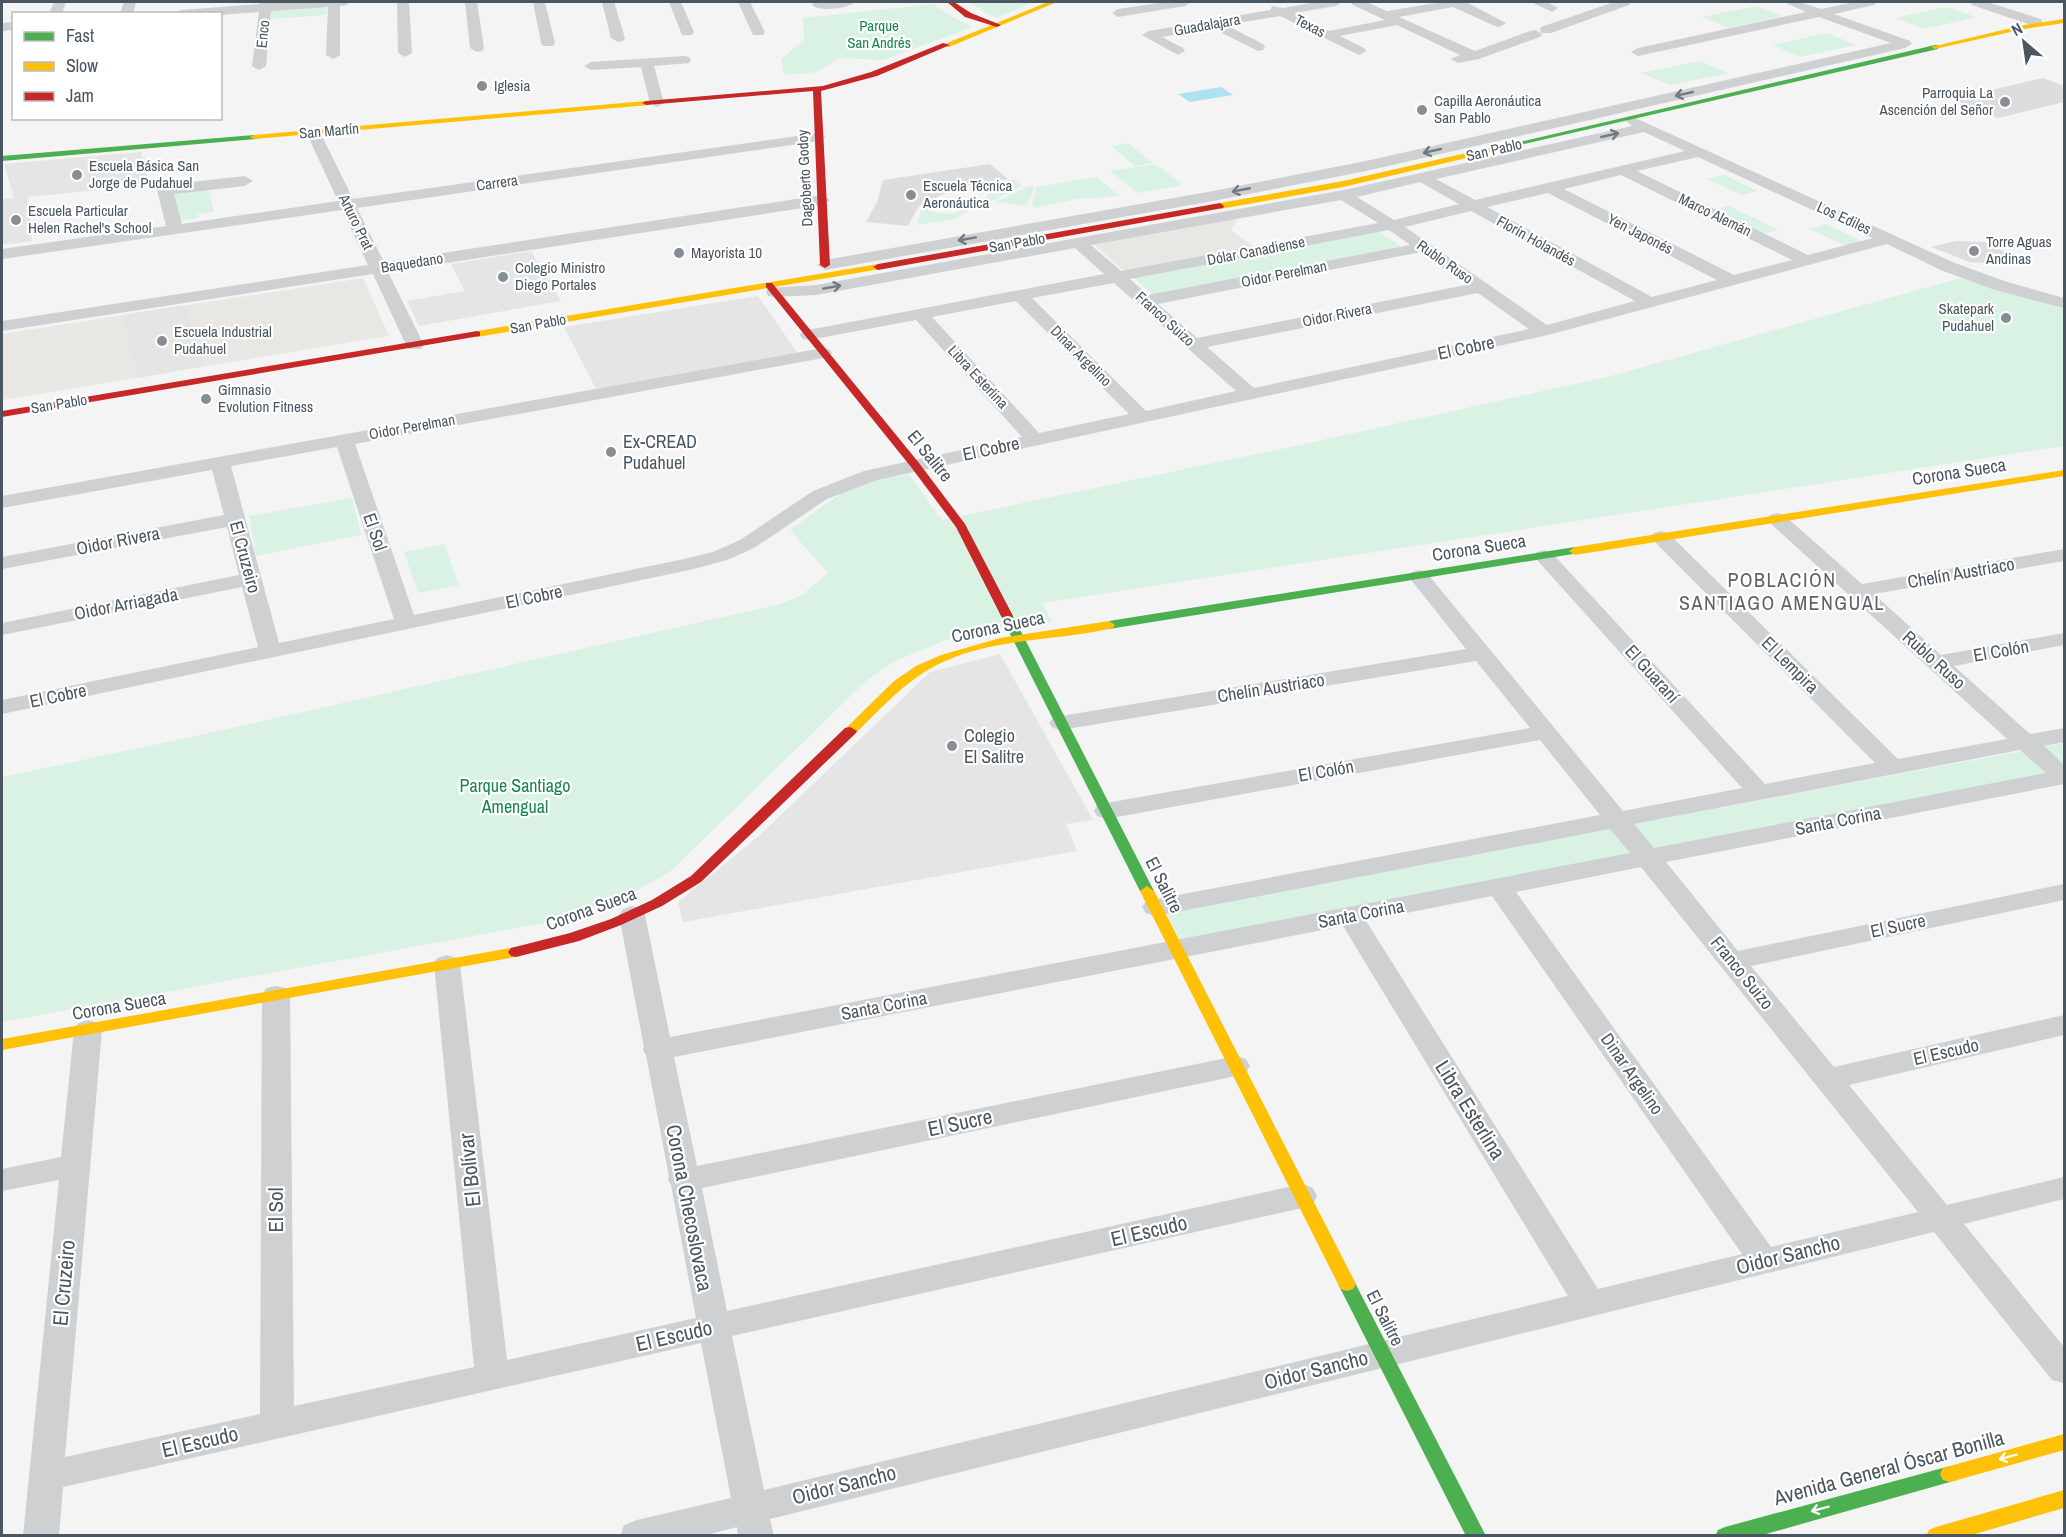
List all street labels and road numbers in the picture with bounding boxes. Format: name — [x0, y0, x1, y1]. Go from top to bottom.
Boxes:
street label: Guadalajara — [1172, 8, 1242, 41]
street label: Texas — [1291, 9, 1329, 42]
street label: Enco — [251, 19, 274, 49]
street label: San Martín — [298, 117, 360, 144]
street label: Dagoberto Godoy — [791, 128, 818, 227]
street label: San Pablo — [1464, 133, 1524, 166]
street label: Carrera — [475, 169, 519, 196]
street label: Marco Alemán — [1675, 188, 1755, 241]
street label: Arturo Prat — [334, 190, 379, 254]
street label: Los Ediles — [1814, 196, 1875, 239]
street label: Yen Japonés — [1604, 208, 1677, 259]
street label: Florín Holandés — [1493, 210, 1579, 271]
street label: San Pablo — [987, 227, 1047, 258]
street label: Dólar Canadiense — [1205, 231, 1307, 270]
street label: Rublo Ruso — [1413, 235, 1478, 289]
street label: Baquedano — [379, 247, 445, 278]
street label: Oidor Perelman — [1239, 255, 1329, 292]
street label: Franco Suizo — [1131, 286, 1200, 351]
street label: Oidor Rivera — [1300, 297, 1374, 332]
street label: San Pablo — [508, 308, 568, 339]
street label: Dinar Argelino — [1046, 320, 1117, 391]
street label: El Cobre — [1435, 329, 1497, 366]
street label: Libra Esterlina — [943, 340, 1013, 413]
street label: San Pablo — [29, 389, 89, 418]
street label: Oidor Perelman — [367, 409, 456, 444]
street label: El Salitre — [902, 425, 959, 487]
street label: El Cobre — [960, 430, 1022, 467]
street label: Corona Sueca — [1910, 452, 2007, 491]
street label: El Sol — [357, 510, 394, 554]
street label: El Cruzeiro — [224, 518, 267, 596]
street label: Oidor Rivera — [74, 520, 162, 561]
street label: Corona Sueca — [1430, 528, 1527, 567]
street label: Chelín Austriaco — [1905, 551, 2016, 594]
street label: El Cobre — [503, 578, 565, 615]
street label: Oidor Arriagada — [72, 581, 180, 626]
street label: Corona Sueca — [949, 604, 1047, 649]
street label: Rublo Ruso — [1897, 625, 1971, 695]
street label: El Lempira — [1756, 631, 1824, 699]
street label: El Colón — [1971, 633, 2031, 668]
street label: El Guaraní — [1619, 639, 1686, 709]
street label: Chelín Austriaco — [1215, 667, 1326, 708]
street label: El Cobre — [27, 677, 89, 714]
street label: El Colón — [1296, 753, 1356, 788]
street label: Santa Corina — [1793, 800, 1883, 841]
street label: El Salitre — [1140, 852, 1189, 917]
street label: Corona Sueca — [542, 881, 639, 936]
street label: Santa Corina — [1316, 893, 1406, 934]
street label: El Sucre — [1868, 907, 1928, 944]
street label: Franco Suizo — [1705, 931, 1780, 1015]
street label: Corona Sueca — [70, 985, 168, 1026]
street label: Santa Corina — [839, 985, 929, 1026]
street label: Dinar Argelino — [1595, 1028, 1670, 1120]
street label: El Escudo — [1911, 1032, 1981, 1071]
street label: Libra Esterlina — [1428, 1055, 1513, 1165]
street label: El Sucre — [925, 1102, 995, 1143]
street label: Corona Checoslovaca — [659, 1122, 720, 1294]
street label: El Bolívar — [451, 1132, 488, 1208]
street label: El Sol — [261, 1188, 290, 1232]
street label: El Escudo — [1108, 1208, 1190, 1253]
street label: Oidor Sancho — [1733, 1228, 1843, 1281]
street label: El Cruzeiro — [45, 1239, 82, 1327]
street label: El Salitre — [1361, 1285, 1410, 1350]
street label: El Escudo — [633, 1313, 715, 1358]
street label: Oidor Sancho — [1261, 1343, 1371, 1396]
street label: El Escudo — [159, 1419, 241, 1464]
street label: Avenida General Óscar Bonilla — [1770, 1423, 2008, 1512]
street label: Oidor Sancho — [789, 1458, 899, 1511]

